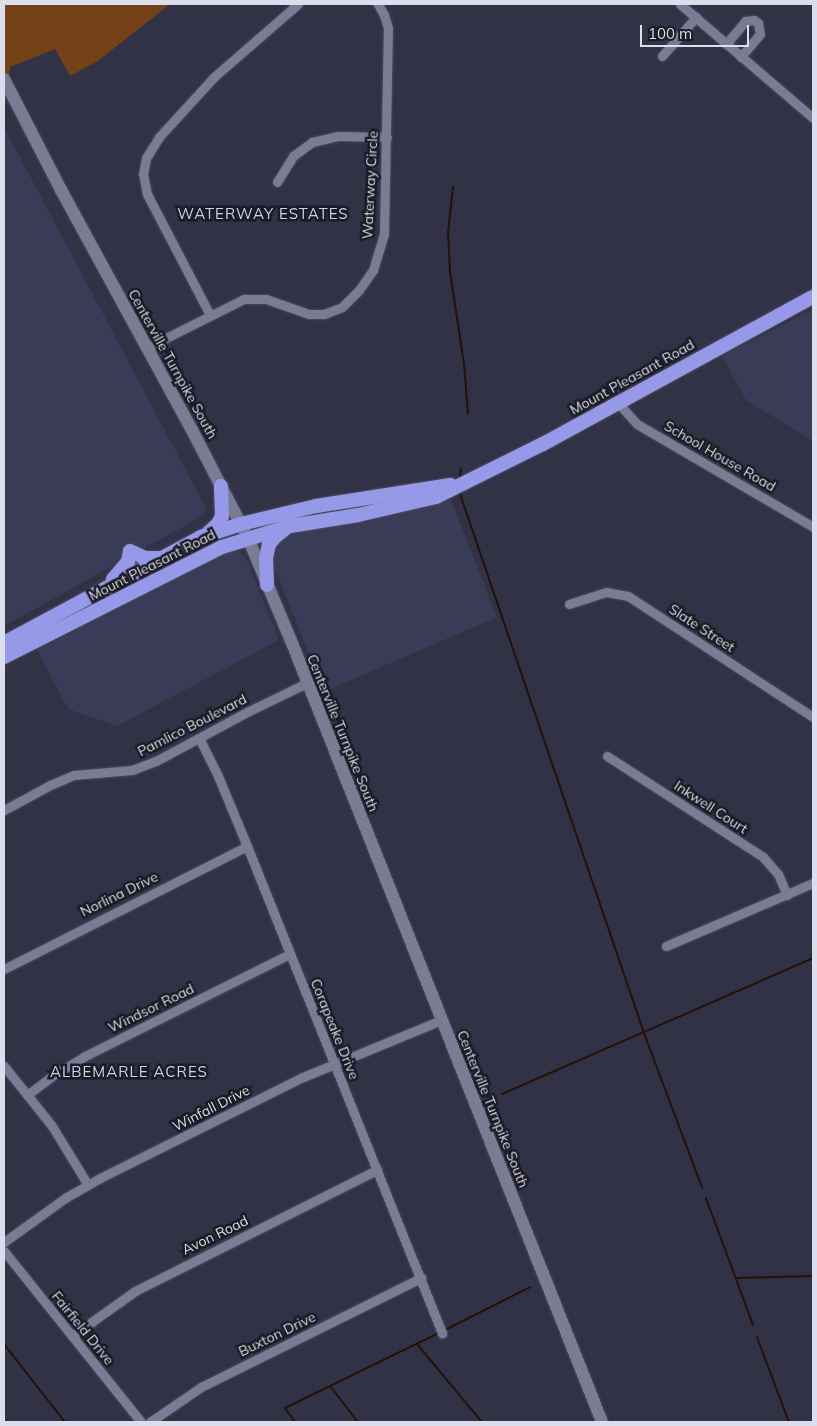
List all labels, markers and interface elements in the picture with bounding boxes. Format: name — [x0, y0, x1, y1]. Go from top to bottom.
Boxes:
scale bar — [642, 15, 751, 47]
text: 100 m — [648, 24, 692, 43]
street label: Waterway Circle — [359, 130, 381, 240]
district label: WATERWAY ESTATES — [175, 205, 351, 223]
street label: Centerville Turnpike South — [125, 286, 221, 442]
street label: Mount Pleasant Road — [567, 336, 697, 418]
street label: School House Road — [661, 417, 779, 495]
street label: Mount Pleasant Road — [86, 526, 218, 604]
street label: Slate Street — [666, 600, 738, 656]
street label: Centerville Turnpike South — [304, 652, 382, 814]
street label: Pamlico Boulevard — [135, 690, 249, 760]
street label: Inkwell Court — [671, 777, 751, 837]
street label: Norlina Drive — [77, 868, 161, 920]
street label: Corapeake Drive — [307, 976, 363, 1082]
street label: Windsor Road — [105, 980, 197, 1036]
street label: Centerville Turnpike South — [454, 1028, 532, 1190]
district label: ALBEMARLE ACRES — [48, 1063, 210, 1081]
street label: Winfall Drive — [170, 1081, 252, 1135]
street label: Avon Road — [179, 1212, 251, 1258]
street label: Fairfield Drive — [48, 1288, 118, 1368]
street label: Buxton Drive — [236, 1308, 318, 1360]

